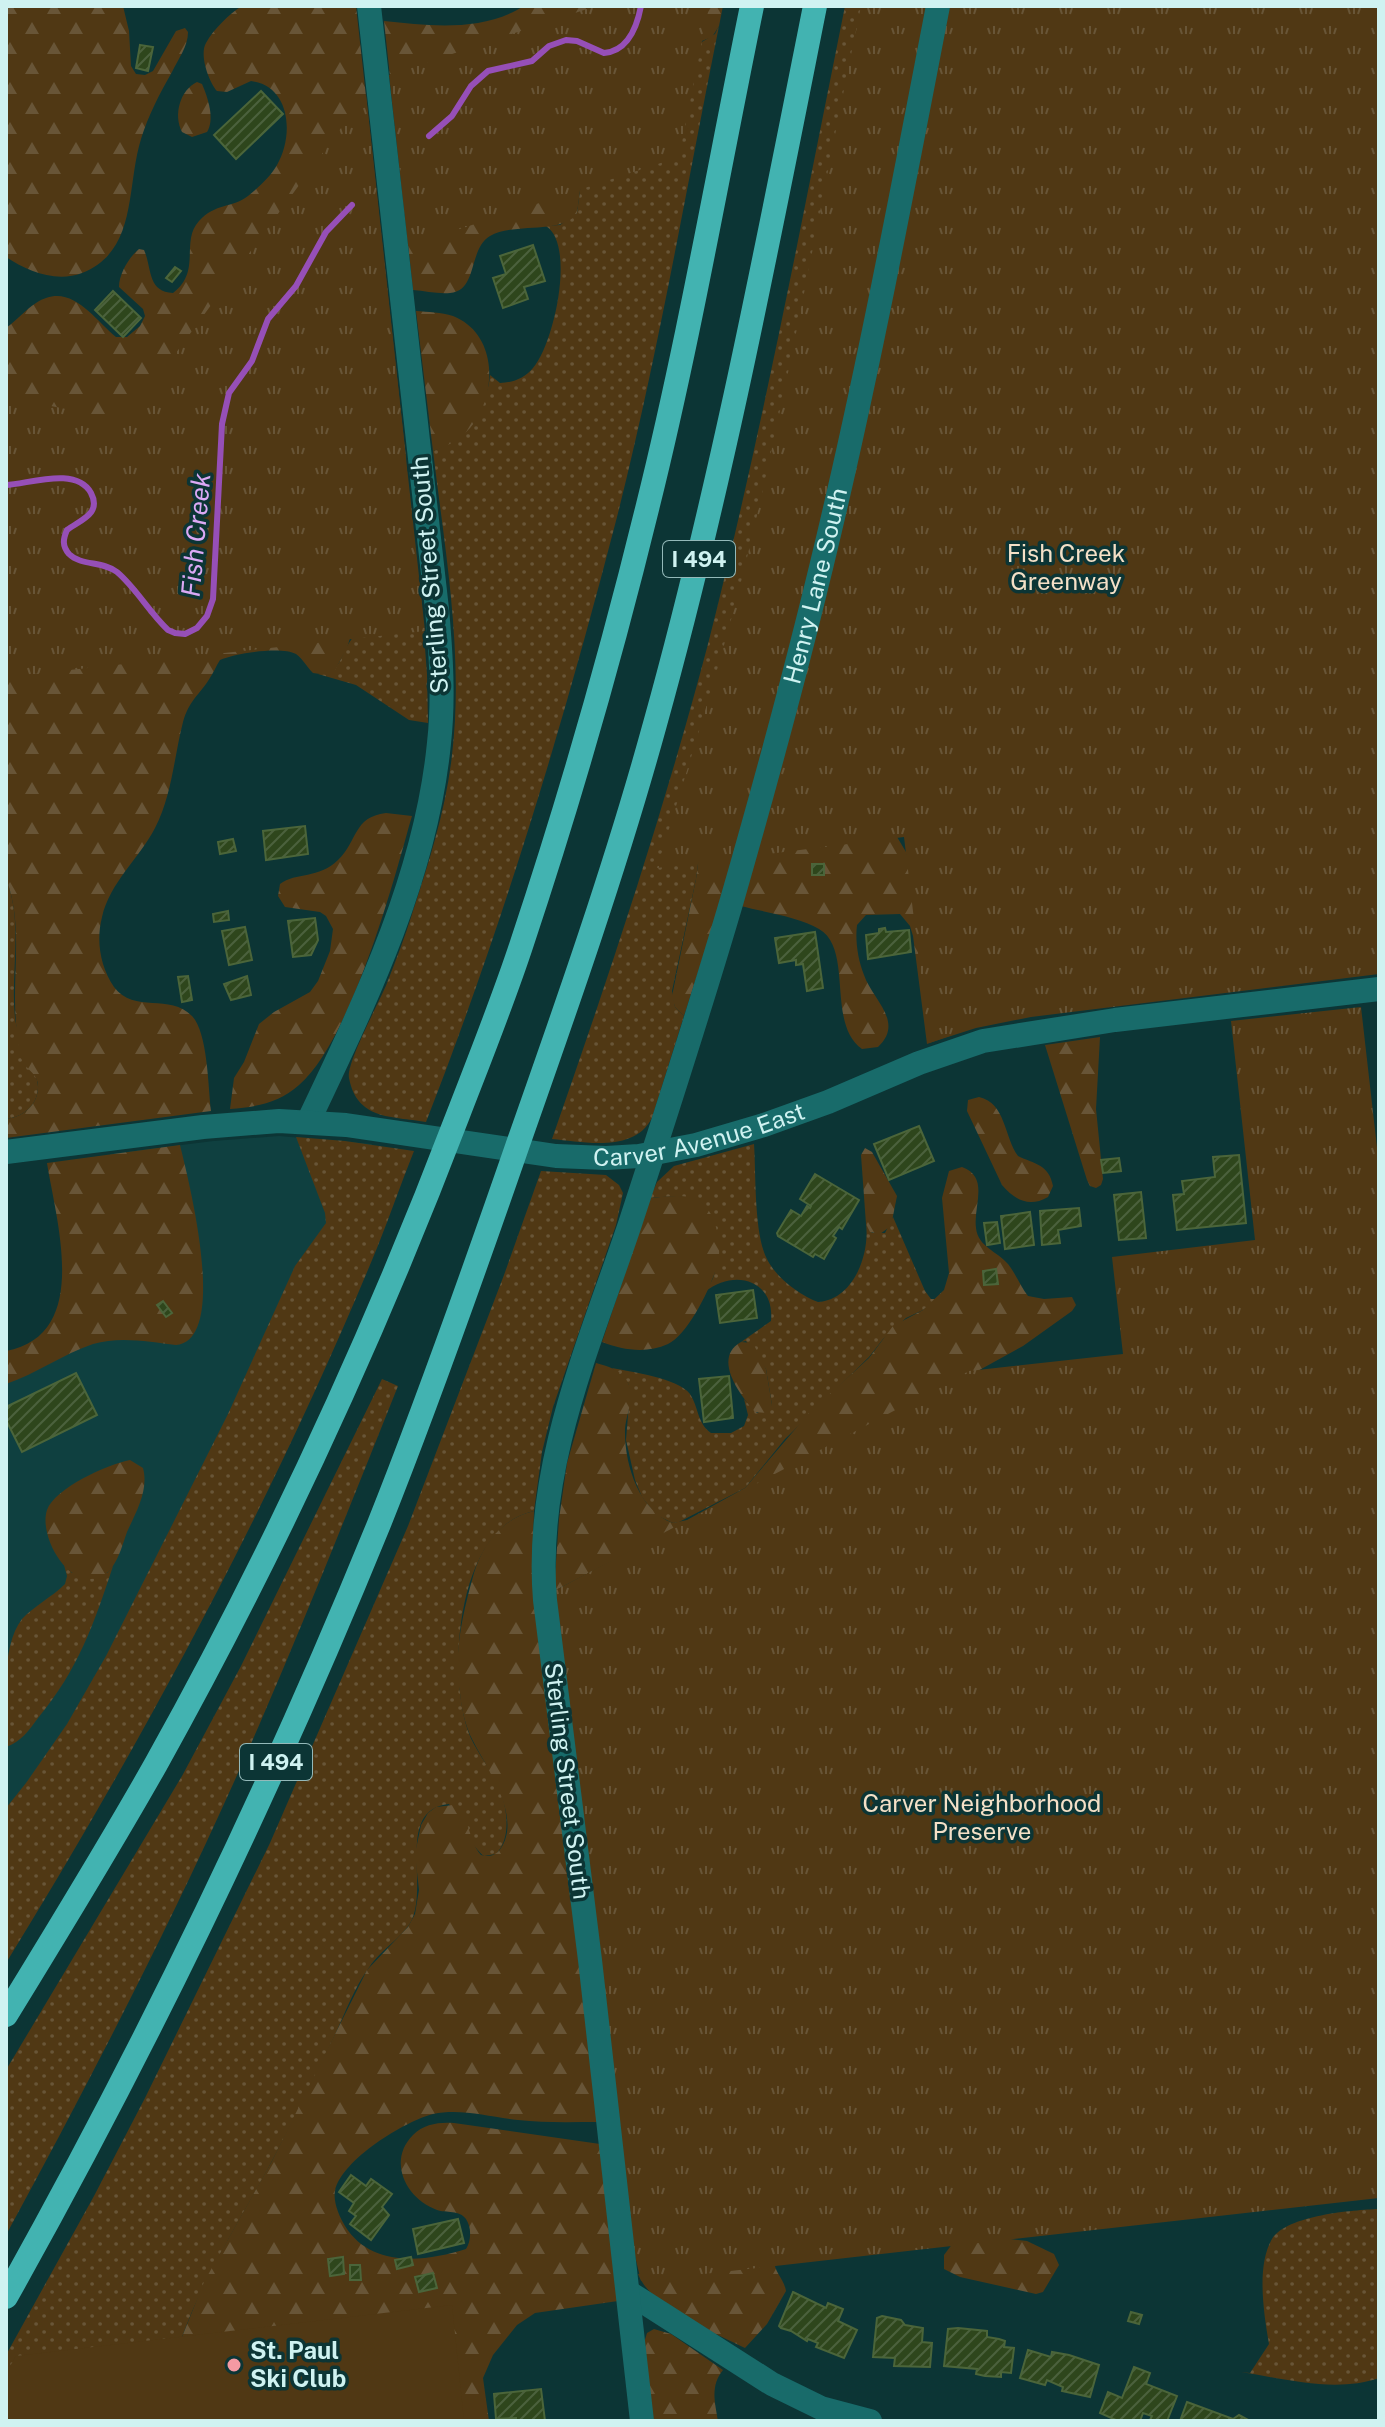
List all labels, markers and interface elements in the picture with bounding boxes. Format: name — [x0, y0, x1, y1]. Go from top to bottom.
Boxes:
street label: Sterling Street South — [405, 455, 453, 695]
water label: Fish Creek — [175, 472, 216, 598]
street label: Henry Lane South — [777, 485, 852, 687]
park label: Fish Creek Greenway — [1007, 539, 1125, 595]
road number: I 494 — [663, 541, 735, 577]
street label: Carver Avenue East — [593, 1097, 808, 1171]
street label: Sterling Street South — [540, 1661, 596, 1901]
road number: I 494 — [240, 1744, 312, 1780]
park label: Carver Neighborhood Preserve — [863, 1789, 1101, 1845]
place label: St. Paul Ski Club — [250, 2336, 346, 2392]
marker: St. Paul Ski Club — [225, 2356, 243, 2374]

